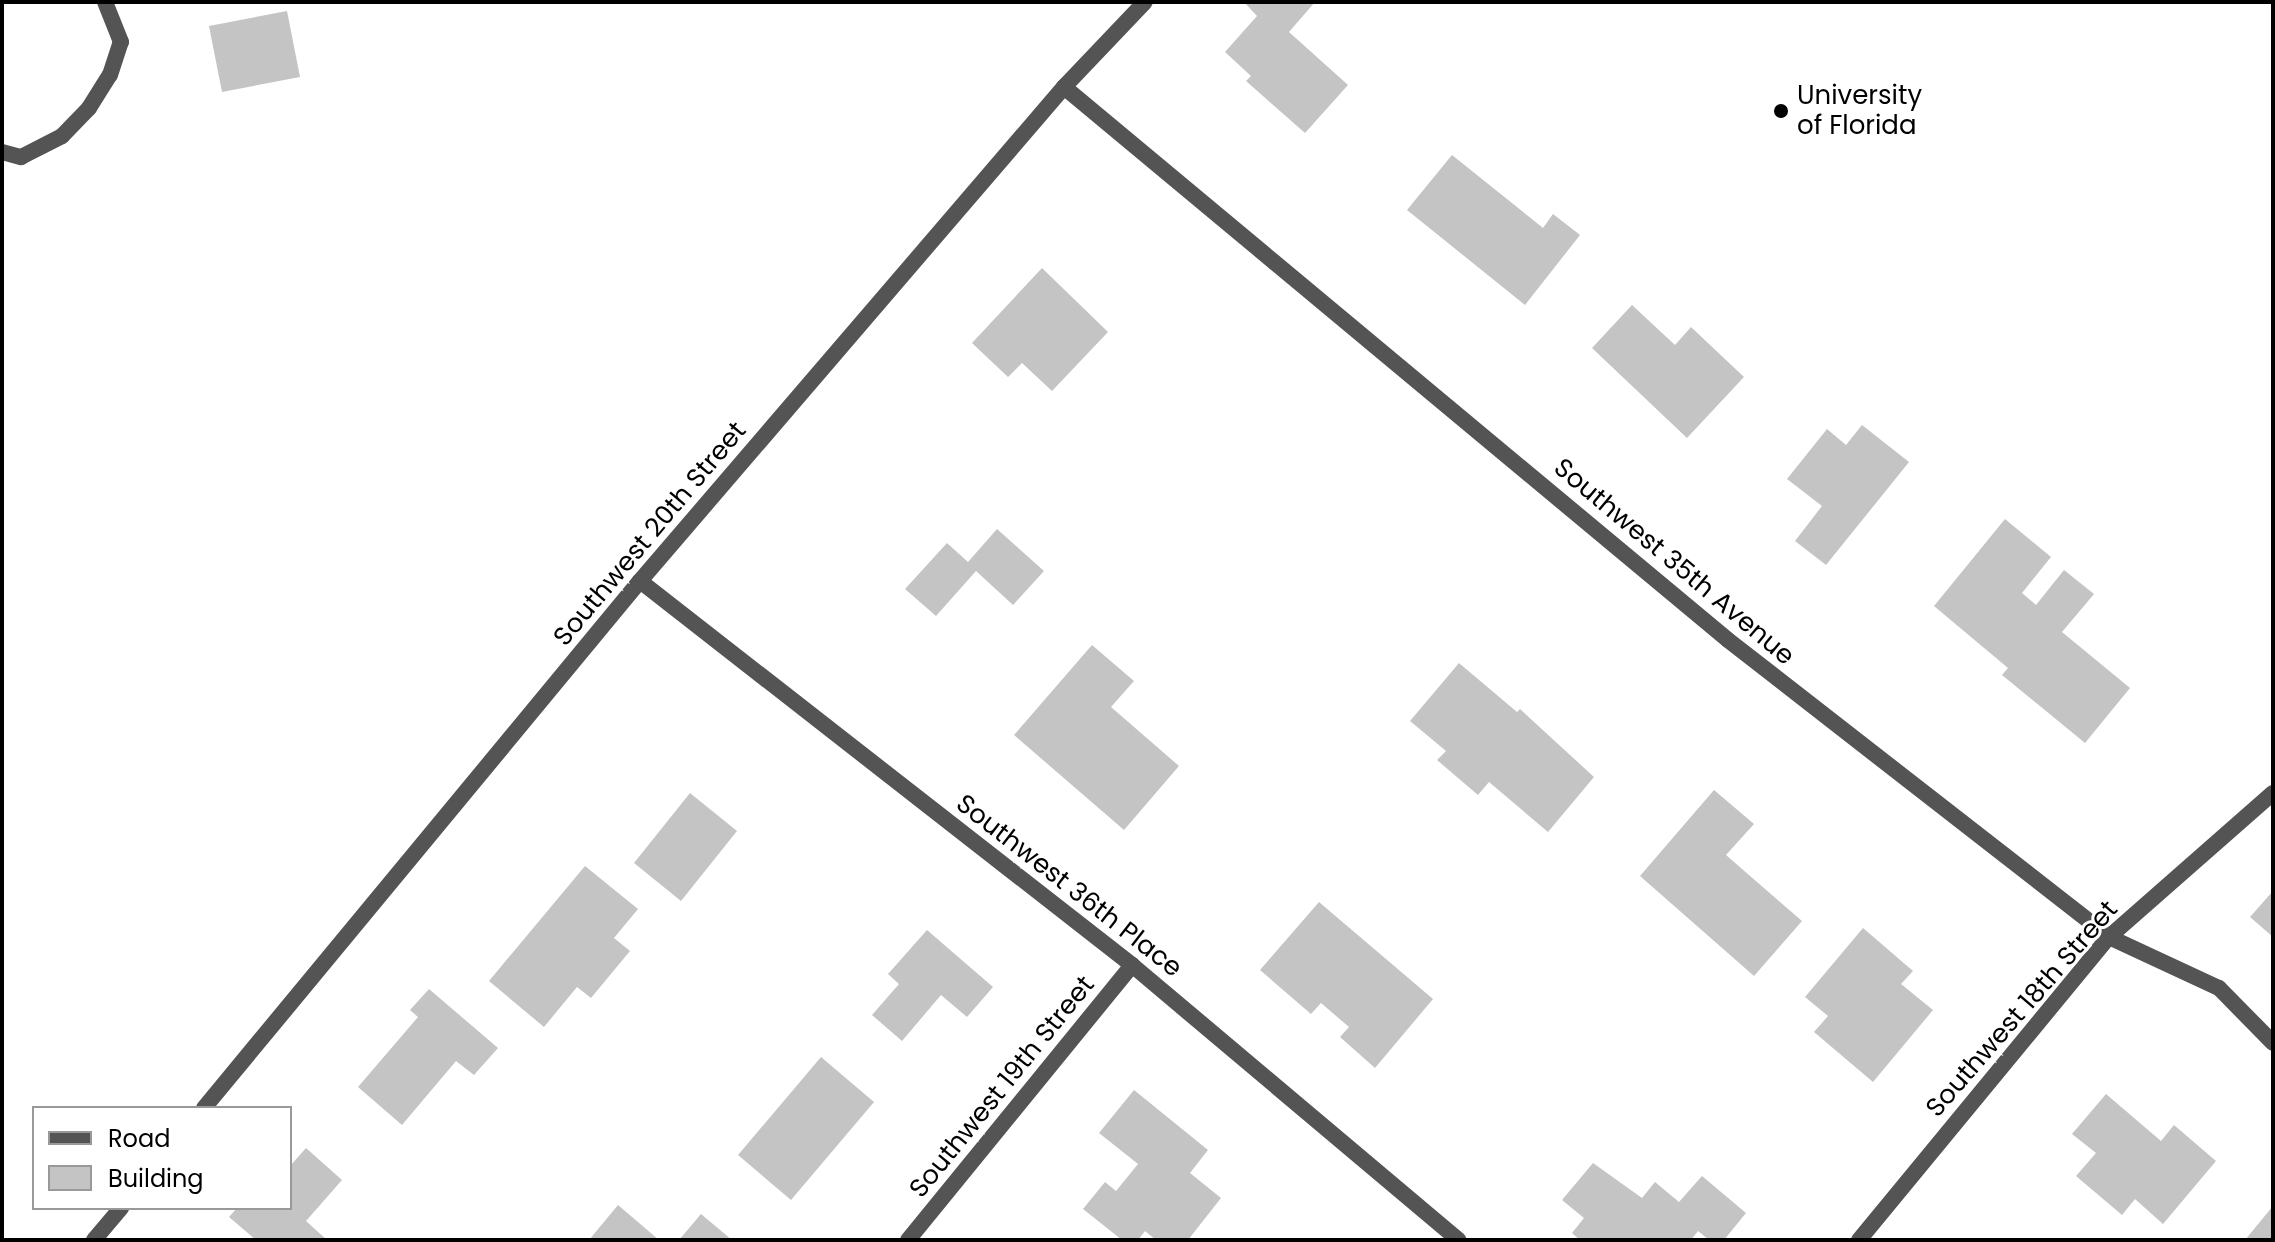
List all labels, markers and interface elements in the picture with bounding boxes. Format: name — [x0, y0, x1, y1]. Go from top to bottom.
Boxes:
place label: University of Florida — [1797, 80, 1922, 142]
marker: University of Florida — [1772, 102, 1790, 120]
street label: Southwest 20th Street — [547, 416, 753, 652]
street label: Southwest 35th Avenue — [1547, 452, 1801, 672]
street label: Southwest 36th Place — [950, 788, 1188, 984]
street label: Southwest 18th Street — [1920, 895, 2124, 1123]
street label: Southwest 19th Street — [903, 970, 1101, 1204]
legend — [32, 1106, 292, 1210]
text: Road — [108, 1122, 170, 1155]
text: Building — [108, 1162, 204, 1195]

